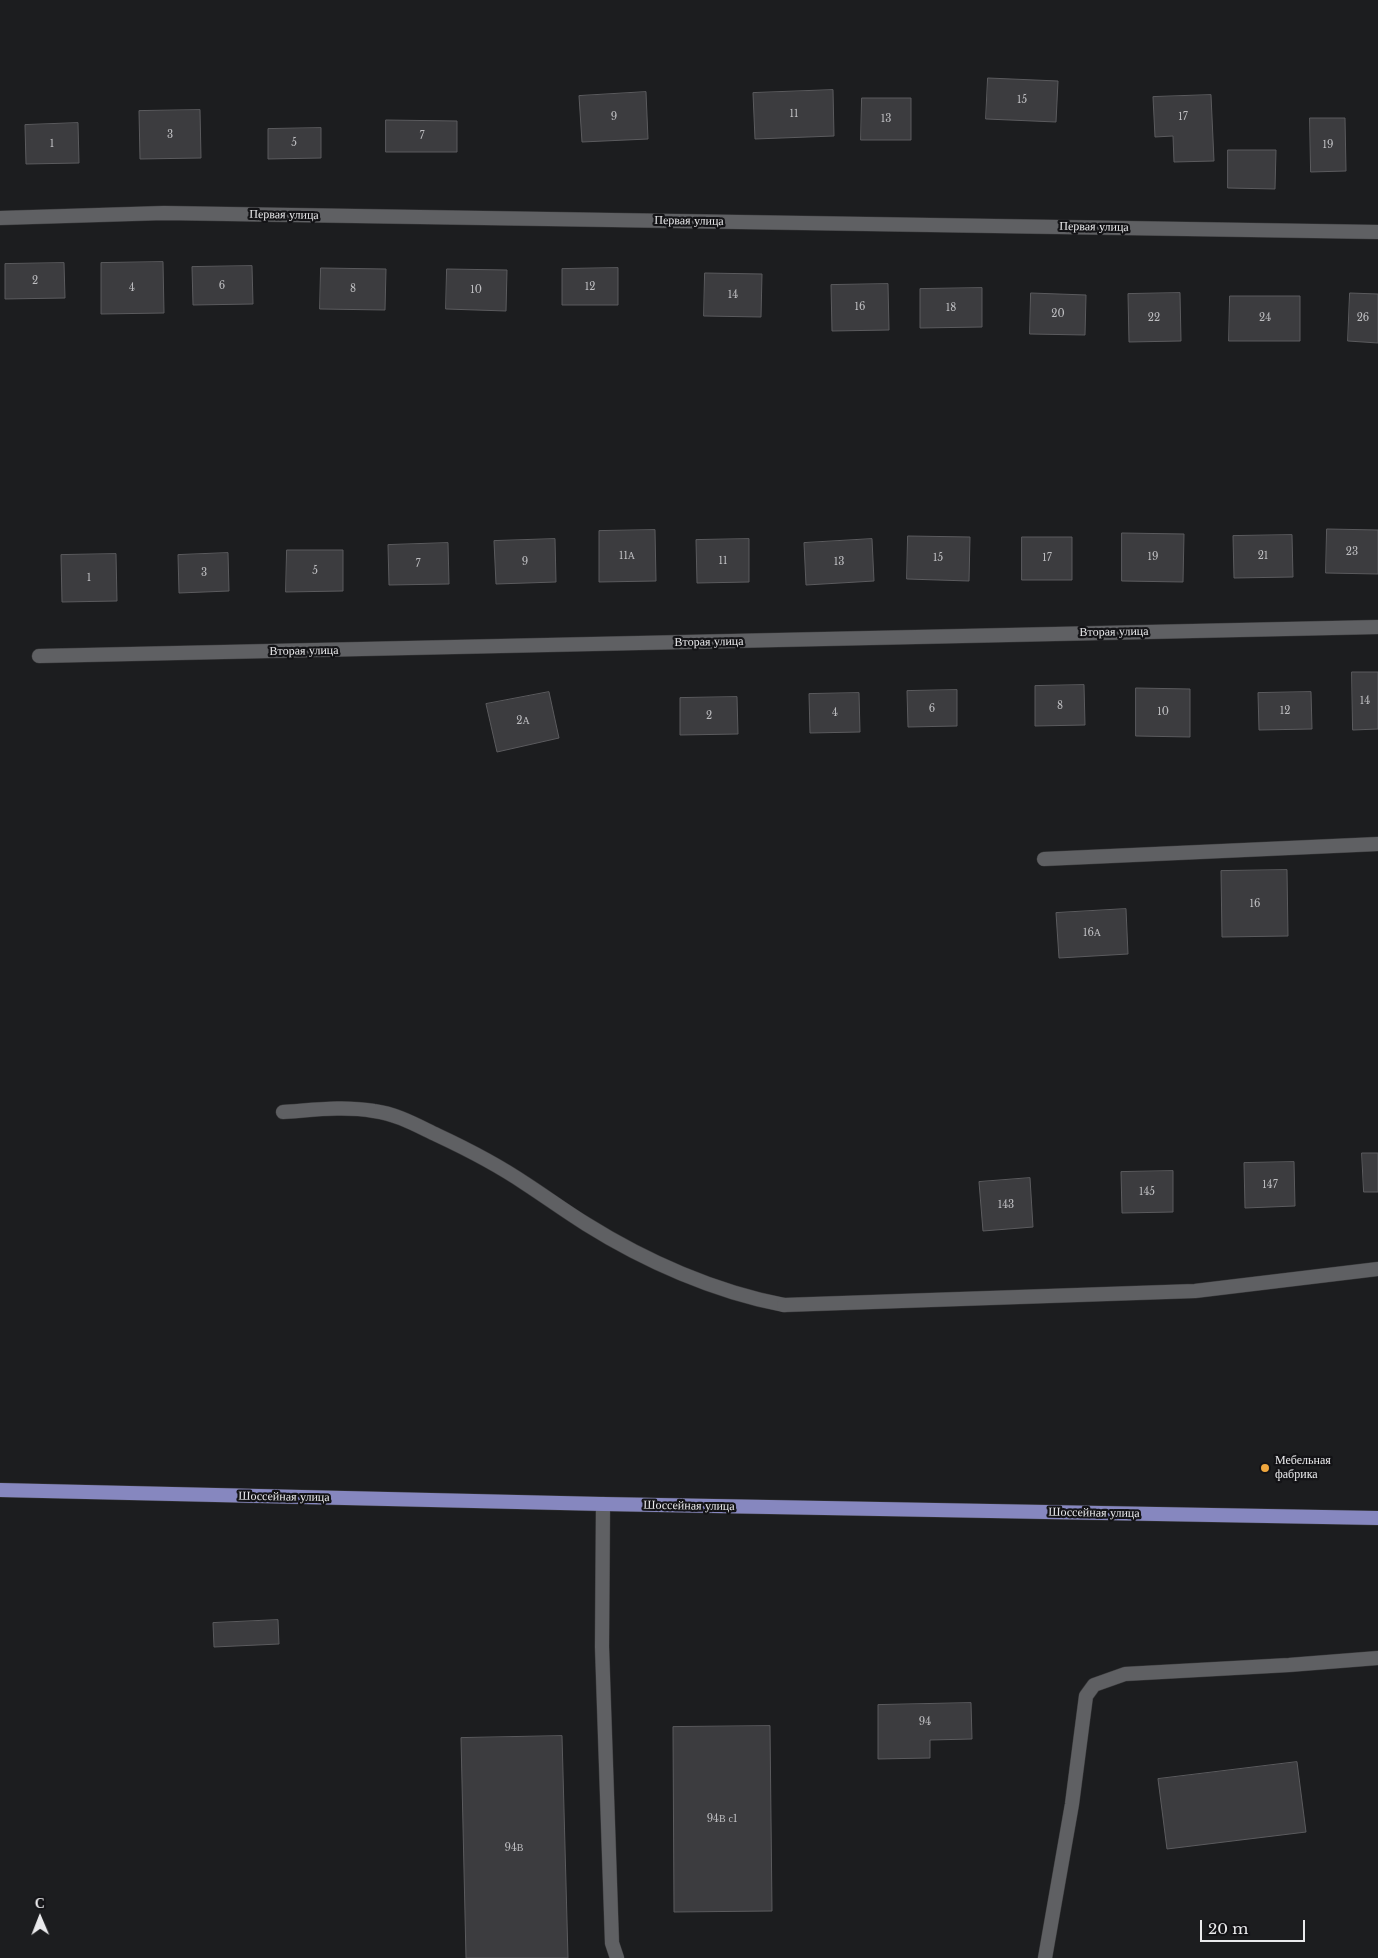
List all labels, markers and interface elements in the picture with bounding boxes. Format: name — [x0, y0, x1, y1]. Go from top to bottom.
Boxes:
house number: 15 — [1017, 94, 1027, 106]
house number: 11 — [790, 108, 798, 120]
house number: 9 — [611, 111, 617, 123]
house number: 17 — [1178, 111, 1188, 123]
house number: 13 — [881, 113, 891, 125]
house number: 3 — [167, 129, 173, 141]
house number: 7 — [419, 130, 425, 142]
house number: 5 — [291, 137, 297, 149]
house number: 1 — [50, 138, 54, 150]
house number: 19 — [1323, 139, 1333, 151]
street label: Первая улица — [249, 207, 319, 223]
street label: Первая улица — [654, 213, 724, 229]
street label: Первая улица — [1059, 219, 1129, 235]
house number: 2 — [32, 275, 38, 287]
house number: 6 — [219, 280, 225, 292]
house number: 12 — [585, 281, 595, 293]
house number: 4 — [129, 282, 135, 294]
house number: 8 — [350, 283, 356, 295]
house number: 10 — [470, 284, 482, 296]
house number: 14 — [728, 289, 738, 301]
house number: 16 — [855, 301, 865, 313]
house number: 18 — [946, 302, 956, 314]
house number: 20 — [1051, 308, 1065, 320]
house number: 22 — [1148, 312, 1160, 324]
house number: 24 — [1259, 312, 1271, 324]
house number: 26 — [1357, 312, 1369, 324]
house number: 23 — [1346, 546, 1358, 558]
house number: 11А — [619, 550, 635, 562]
house number: 21 — [1258, 550, 1268, 562]
house number: 19 — [1148, 551, 1158, 563]
house number: 15 — [933, 552, 943, 564]
house number: 17 — [1042, 552, 1052, 564]
house number: 11 — [719, 555, 727, 567]
house number: 9 — [522, 556, 528, 568]
house number: 13 — [834, 556, 844, 568]
house number: 7 — [415, 558, 421, 570]
house number: 5 — [312, 565, 318, 577]
house number: 3 — [201, 567, 207, 579]
house number: 1 — [87, 572, 91, 584]
street label: Вторая улица — [1079, 624, 1149, 640]
street label: Вторая улица — [674, 634, 744, 650]
street label: Вторая улица — [269, 643, 339, 659]
house number: 14 — [1360, 695, 1370, 707]
house number: 8 — [1057, 700, 1063, 712]
house number: 6 — [929, 703, 935, 715]
house number: 12 — [1280, 705, 1290, 717]
house number: 10 — [1157, 706, 1169, 718]
house number: 4 — [832, 707, 838, 719]
house number: 2 — [706, 710, 712, 722]
house number: 2А — [516, 715, 530, 727]
house number: 16 — [1250, 898, 1260, 910]
house number: 16А — [1083, 927, 1101, 939]
house number: 147 — [1262, 1179, 1278, 1191]
house number: 145 — [1139, 1186, 1155, 1198]
house number: 143 — [998, 1199, 1014, 1211]
place label: Мебельная фабрика — [1275, 1454, 1331, 1482]
marker: Мебельная фабрика — [1259, 1462, 1271, 1474]
street label: Шоссейная улица — [238, 1489, 330, 1505]
street label: Шоссейная улица — [643, 1498, 735, 1514]
street label: Шоссейная улица — [1048, 1505, 1140, 1521]
house number: 94 — [919, 1716, 931, 1728]
house number: 94В с1 — [707, 1813, 737, 1825]
house number: 94В — [505, 1842, 523, 1854]
north arrow — [15, 1893, 65, 1943]
text: С — [35, 1894, 45, 1912]
scale bar — [1203, 1910, 1308, 1942]
text: 20 m — [1208, 1919, 1248, 1938]

